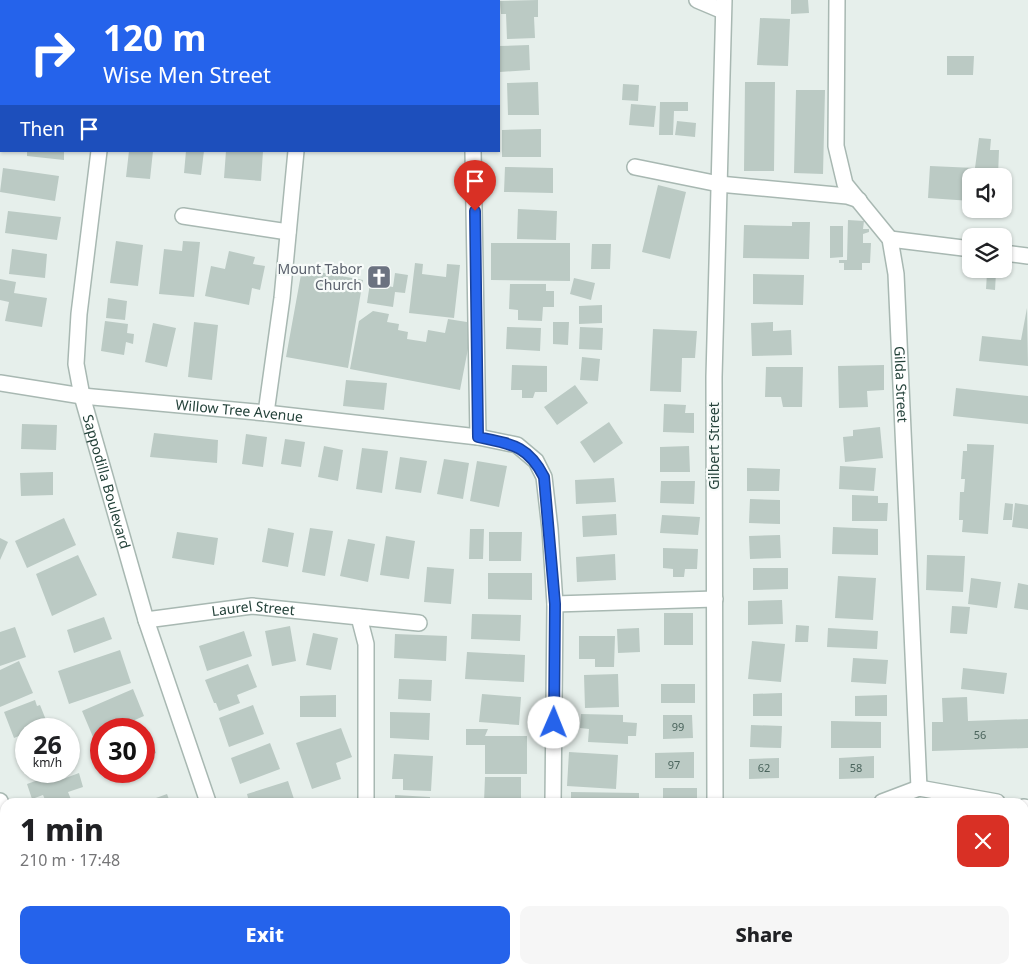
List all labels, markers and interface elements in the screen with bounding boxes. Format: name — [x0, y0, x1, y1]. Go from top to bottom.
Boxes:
text: 120 m — [103, 14, 206, 61]
icon: right — [20, 20, 85, 85]
text: Wise Men Street — [103, 59, 271, 89]
icon: arrive — [75, 115, 103, 143]
text: Then — [20, 116, 65, 142]
pin — [454, 160, 496, 211]
icon: arrive — [461, 167, 489, 195]
map controls — [962, 168, 1012, 278]
button: sound — [962, 168, 1012, 218]
button: layers — [962, 228, 1012, 278]
place label: Mount Tabor Church — [277, 259, 362, 294]
church icon: Mount Tabor Church — [366, 264, 392, 290]
street label: Gilda Street — [890, 345, 913, 423]
street label: Willow Tree Avenue — [175, 395, 304, 426]
street label: Gilbert Street — [704, 402, 723, 490]
street label: Sappodilla Boulevard — [79, 412, 135, 551]
street label: Laurel Street — [210, 596, 296, 620]
position arrow — [527, 696, 579, 748]
speed limit sign: 30 — [90, 718, 155, 783]
house number: 99 — [672, 719, 684, 734]
text: 26 — [33, 727, 62, 761]
house number: 56 — [974, 727, 986, 742]
text: km/h — [33, 754, 62, 771]
house number: 97 — [668, 757, 680, 772]
house number: 62 — [758, 760, 770, 775]
house number: 58 — [850, 760, 862, 775]
text: 1 min — [20, 809, 104, 850]
button: close — [957, 815, 1009, 867]
text: 210 m · 17:48 — [20, 849, 120, 871]
button: Exit — [20, 906, 510, 964]
button: Share — [520, 906, 1009, 964]

